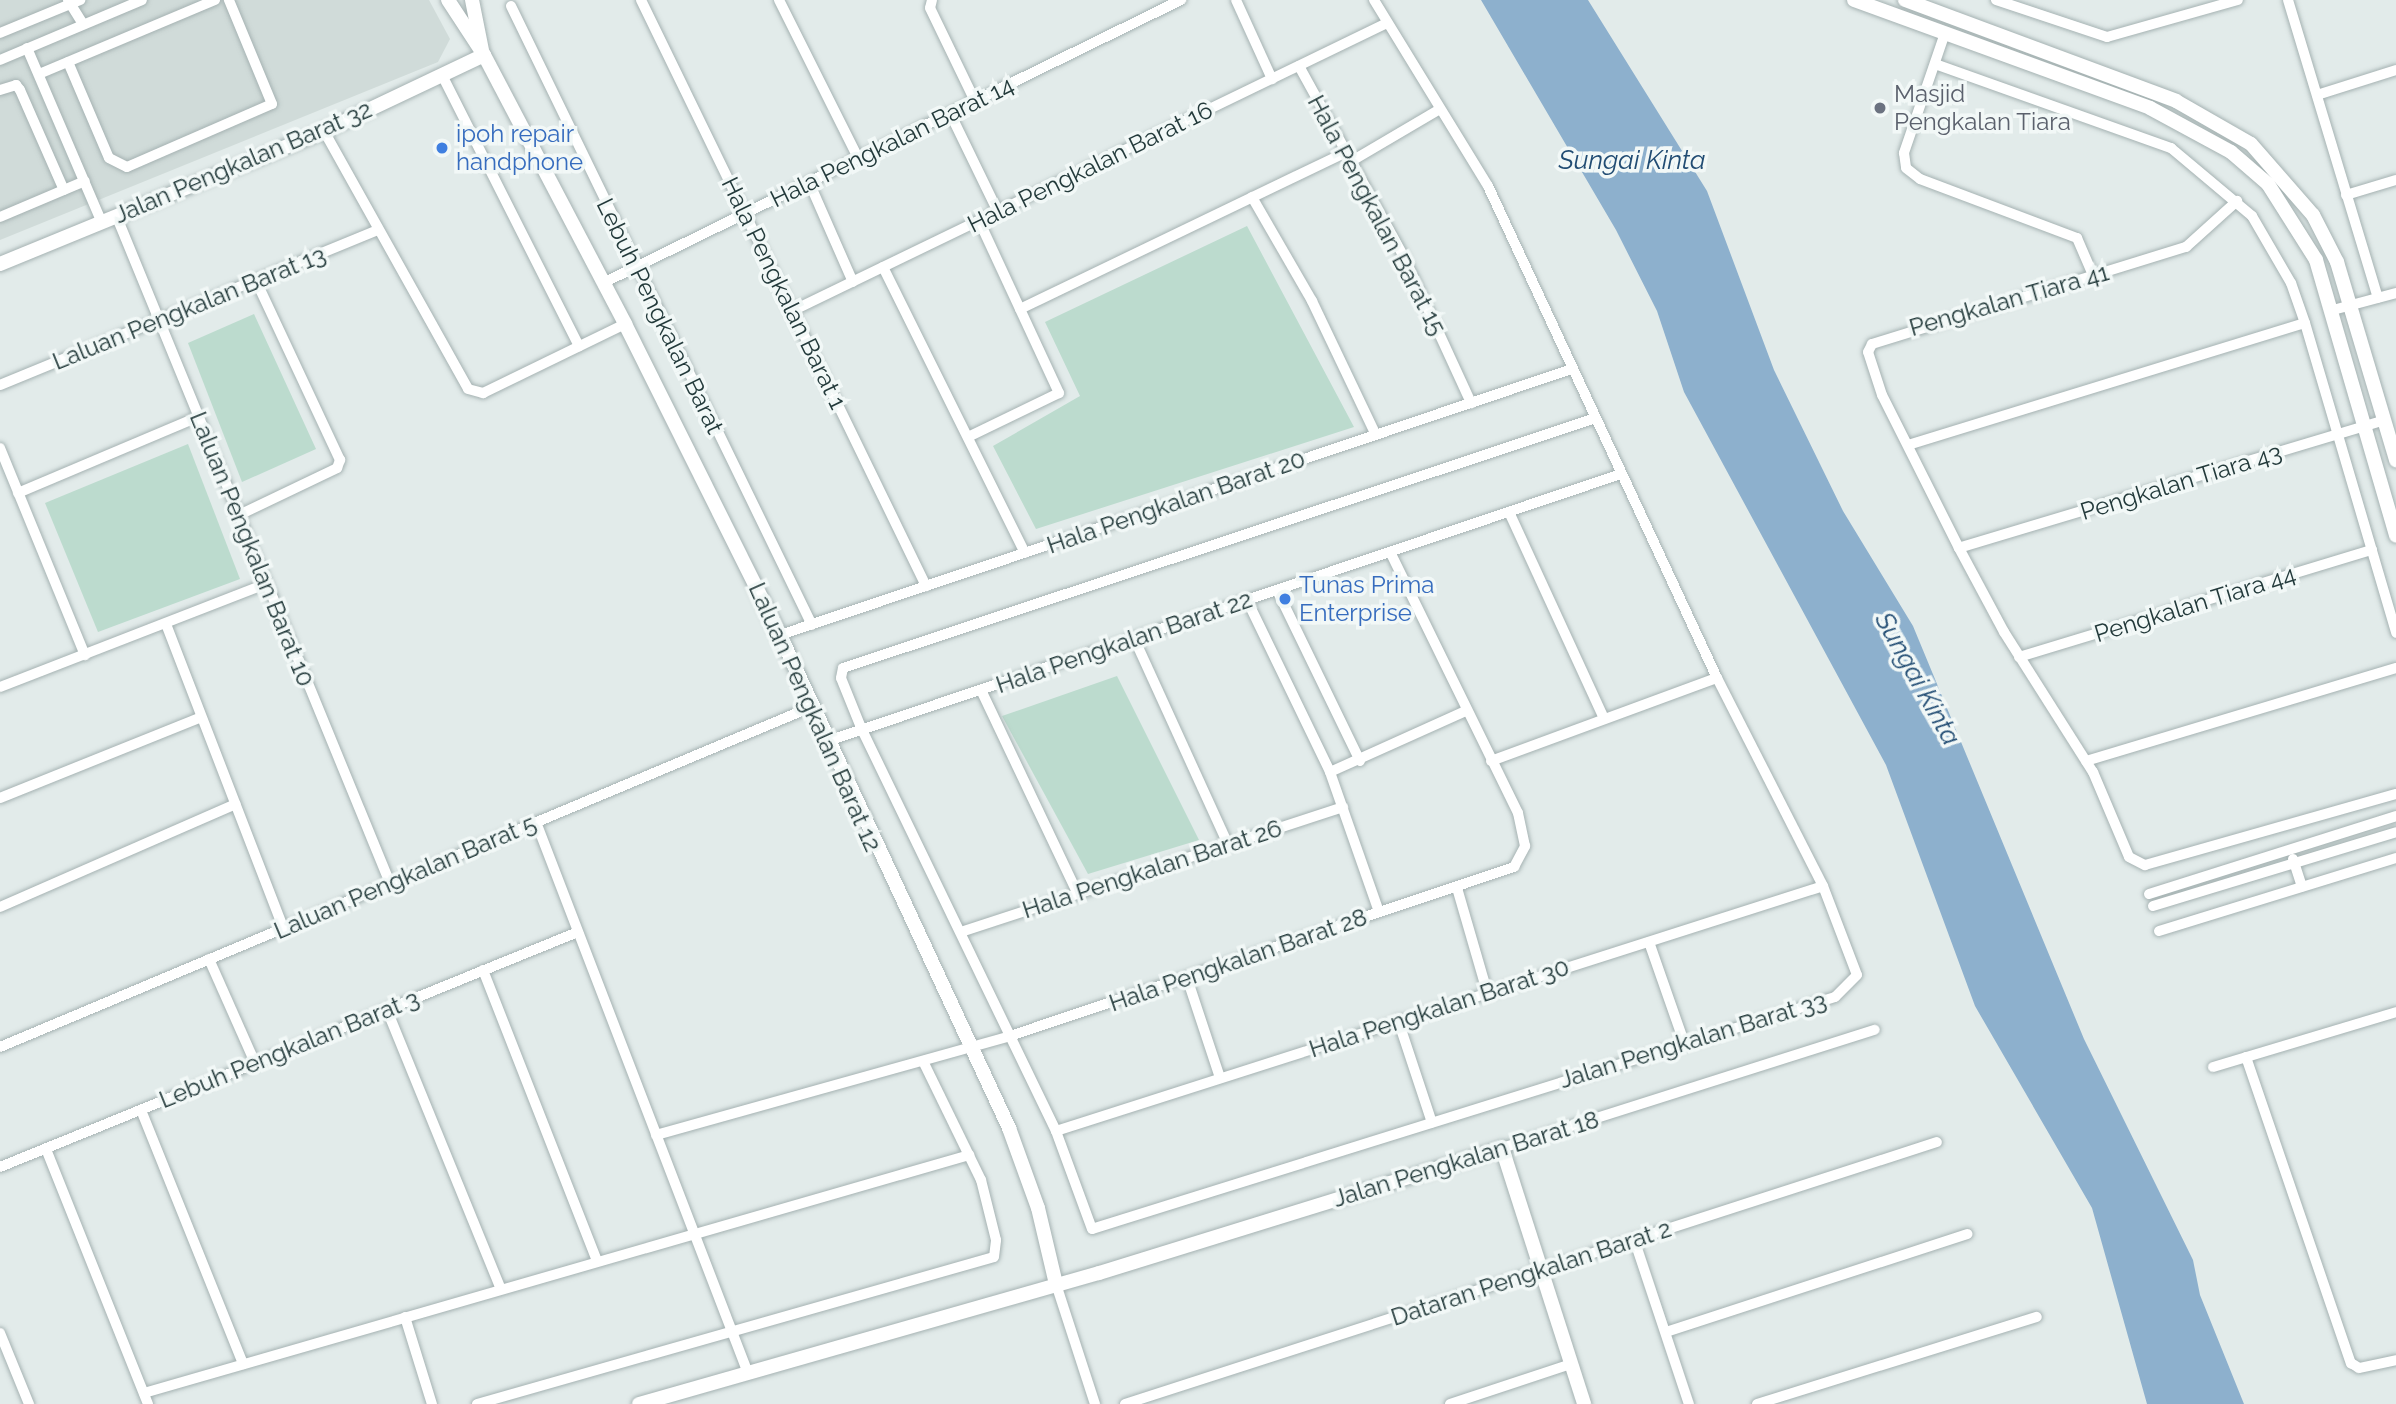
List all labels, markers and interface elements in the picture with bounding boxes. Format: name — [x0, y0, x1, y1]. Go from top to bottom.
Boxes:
street label: Hala Pengkalan Barat 14 — [766, 70, 1018, 214]
place label: Masjid Pengkalan Tiara — [1894, 80, 2071, 136]
street label: Hala Pengkalan Barat 15 — [1302, 90, 1452, 340]
street label: Jalan Pengkalan Barat 32 — [110, 95, 376, 229]
street label: Hala Pengkalan Barat 16 — [963, 95, 1217, 239]
marker: Masjid Pengkalan Tiara — [1872, 100, 1888, 116]
place label: ipoh repair handphone — [456, 120, 583, 176]
marker: ipoh repair handphone — [434, 140, 450, 156]
water label: Sungai Kinta — [1559, 145, 1705, 177]
street label: Hala Pengkalan Barat 1 — [715, 172, 853, 414]
street label: Lebuh Pengkalan Barat — [590, 194, 730, 438]
street label: Laluan Pengkalan Barat 13 — [48, 240, 330, 376]
street label: Pengkalan Tiara 41 — [1906, 258, 2112, 342]
street label: Laluan Pengkalan Barat 10 — [184, 407, 320, 691]
street label: Pengkalan Tiara 43 — [2077, 438, 2285, 526]
street label: Hala Pengkalan Barat 20 — [1043, 444, 1309, 560]
street label: Pengkalan Tiara 44 — [2090, 560, 2300, 648]
place label: Tunas Prima Enterprise — [1299, 571, 1434, 627]
street label: Laluan Pengkalan Barat 12 — [743, 578, 887, 856]
street label: Hala Pengkalan Barat 22 — [992, 585, 1256, 699]
marker: Tunas Prima Enterprise — [1277, 591, 1293, 607]
water label: Sungai Kinta — [1868, 607, 1966, 751]
street label: Laluan Pengkalan Barat 5 — [270, 809, 540, 945]
street label: Hala Pengkalan Barat 26 — [1019, 813, 1285, 925]
street label: Hala Pengkalan Barat 28 — [1105, 902, 1371, 1018]
street label: Hala Pengkalan Barat 30 — [1305, 952, 1573, 1064]
street label: Lebuh Pengkalan Barat 3 — [155, 984, 423, 1114]
street label: Jalan Pengkalan Barat 33 — [1556, 986, 1830, 1094]
street label: Jalan Pengkalan Barat 18 — [1330, 1105, 1602, 1213]
street label: Dataran Pengkalan Barat 2 — [1387, 1214, 1675, 1332]

